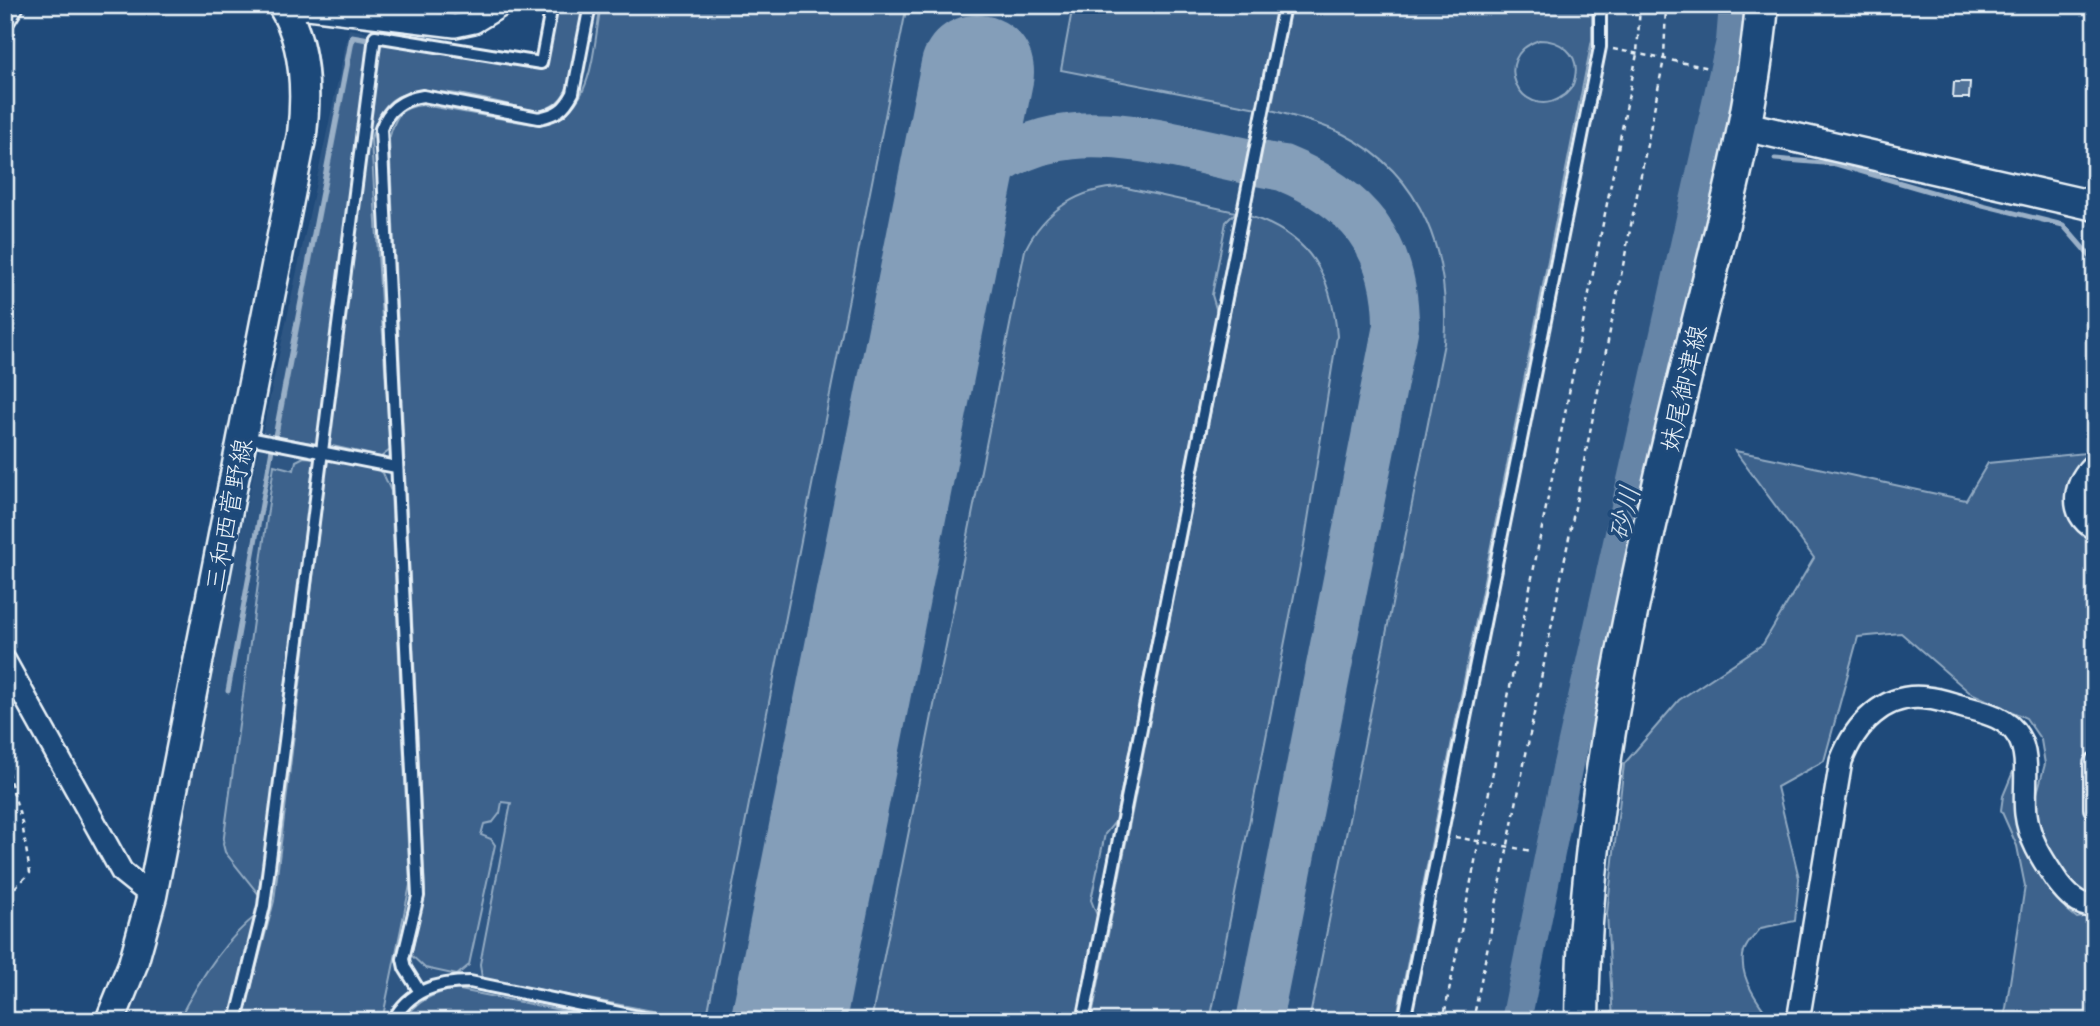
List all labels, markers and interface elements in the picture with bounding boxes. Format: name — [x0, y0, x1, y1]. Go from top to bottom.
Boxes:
street label: 妹尾御津線 — [1651, 321, 1715, 455]
street label: 三和西菅野線 — [196, 435, 260, 595]
water label: 砂川 — [1599, 481, 1649, 545]

